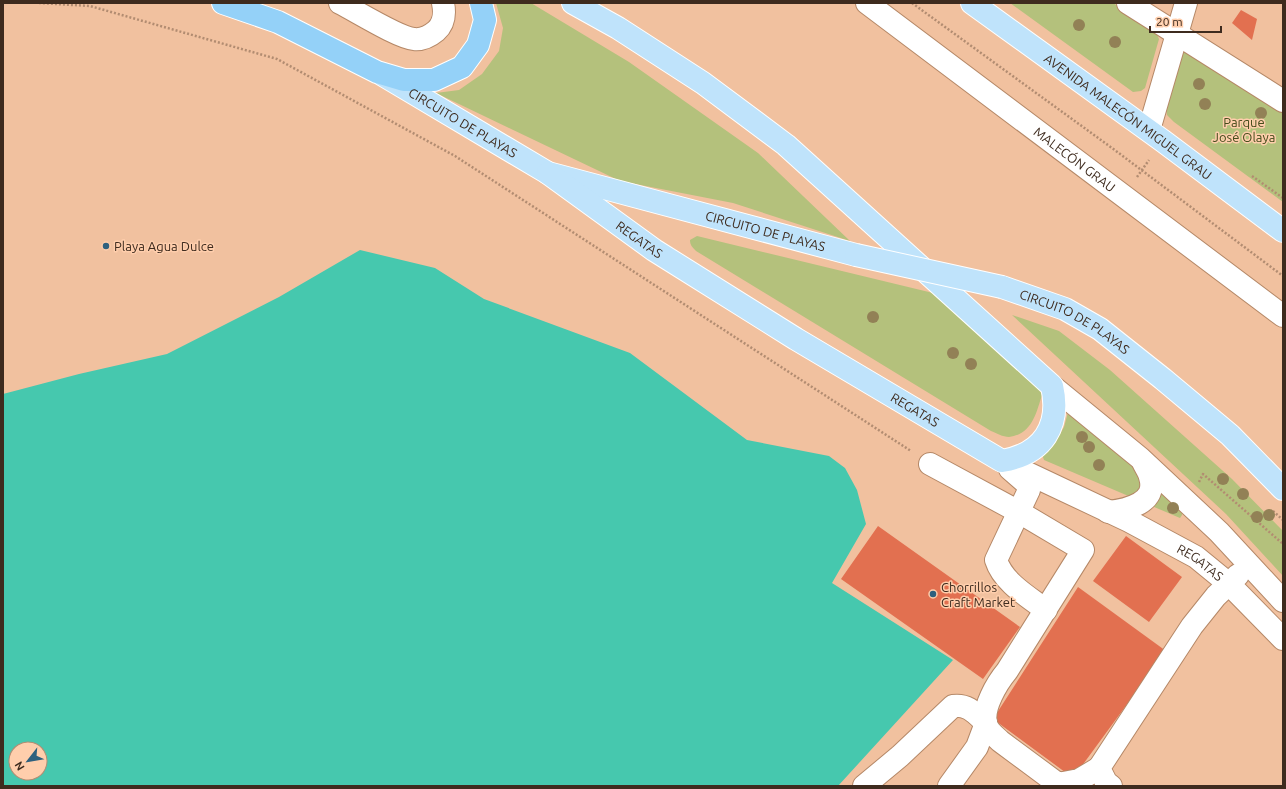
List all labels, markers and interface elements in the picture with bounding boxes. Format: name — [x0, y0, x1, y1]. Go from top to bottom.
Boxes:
scale bar — [1150, 8, 1221, 34]
text: 20 m — [1156, 15, 1183, 28]
street label: AVENIDA MALECÓN MIGUEL GRAU — [1042, 51, 1215, 182]
street label: CIRCUITO DE PLAYAS — [406, 85, 520, 160]
park label: Parque José Olaya — [1213, 115, 1275, 144]
street label: MALECÓN GRAU — [1031, 124, 1118, 194]
street label: CIRCUITO DE PLAYAS — [704, 208, 827, 254]
street label: REGATAS — [614, 218, 665, 261]
place label: Playa Agua Dulce — [114, 239, 214, 253]
marker: Playa Agua Dulce — [101, 241, 111, 251]
street label: CIRCUITO DE PLAYAS — [1018, 287, 1132, 357]
street label: REGATAS — [888, 390, 942, 429]
street label: REGATAS — [1175, 541, 1226, 584]
place label: Chorrillos Craft Market — [941, 580, 1015, 609]
marker: Chorrillos Craft Market — [928, 589, 938, 599]
north arrow — [8, 741, 48, 781]
text: N — [12, 760, 27, 773]

